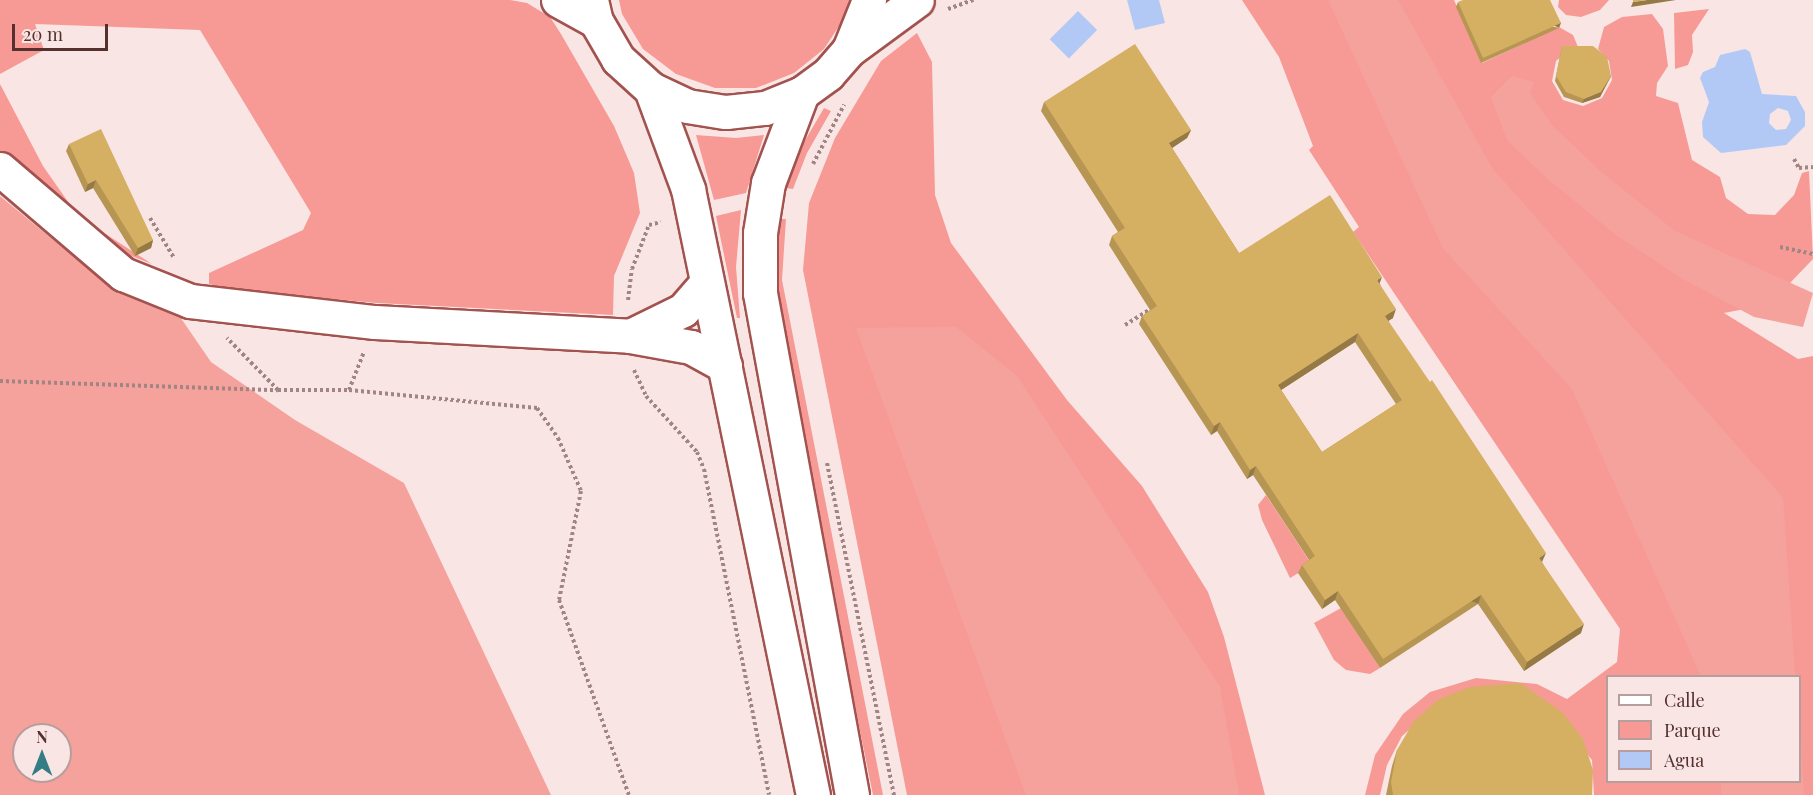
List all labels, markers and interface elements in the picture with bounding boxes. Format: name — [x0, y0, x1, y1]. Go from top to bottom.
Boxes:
scale bar — [15, 12, 111, 50]
text: 20 m — [23, 22, 63, 46]
legend — [1606, 675, 1801, 783]
text: Calle — [1664, 688, 1705, 712]
text: Parque — [1664, 718, 1721, 742]
north arrow — [12, 723, 72, 783]
text: N — [36, 726, 48, 747]
text: Agua — [1664, 748, 1704, 772]

